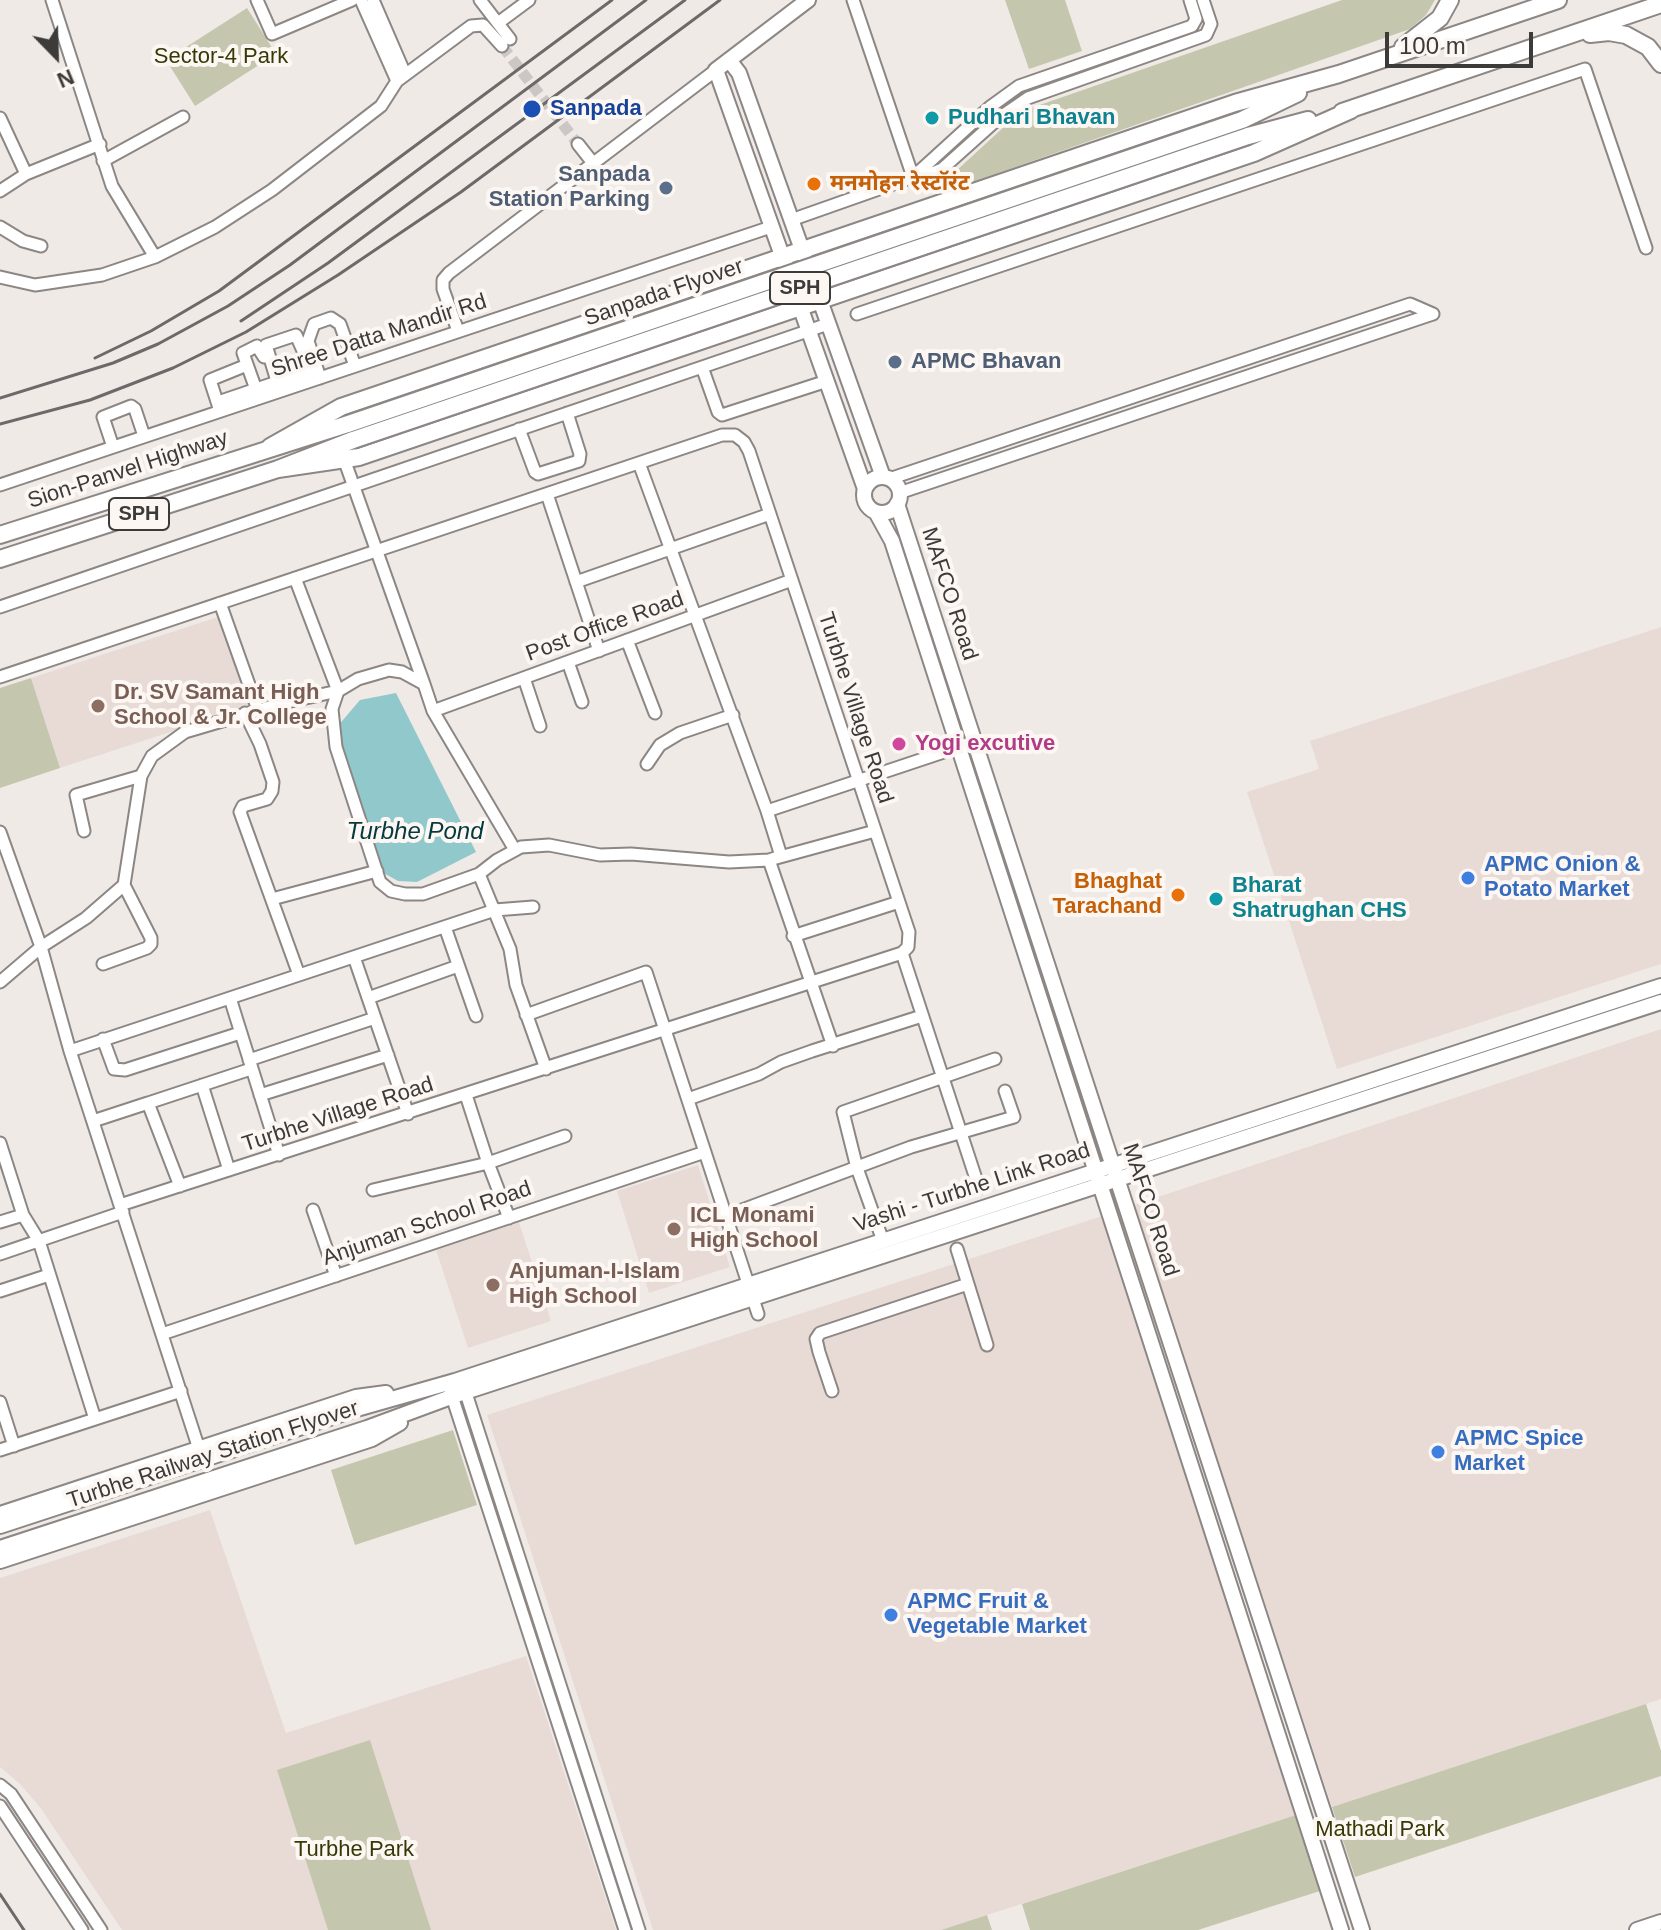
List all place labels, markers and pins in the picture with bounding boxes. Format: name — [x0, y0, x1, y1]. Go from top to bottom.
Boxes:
place label: Sanpada — [550, 96, 642, 122]
marker: Sanpada — [521, 98, 543, 120]
place label: Pudhari Bhavan — [948, 105, 1115, 131]
marker: Pudhari Bhavan — [923, 109, 941, 127]
place label: Sanpada Station Parking — [489, 162, 650, 214]
place label: मनमोहन रेस्टॉरंट — [830, 171, 970, 197]
marker: मनमोहन रेस्टॉरंट — [805, 175, 823, 193]
marker: Sanpada Station Parking — [657, 179, 675, 197]
place label: APMC Bhavan — [911, 349, 1061, 375]
marker: APMC Bhavan — [886, 353, 904, 371]
place label: Dr. SV Samant High School & Jr. College — [114, 680, 327, 732]
marker: Dr. SV Samant High School & Jr. College — [89, 697, 107, 715]
place label: Yogi excutive — [915, 731, 1055, 757]
marker: Yogi excutive — [890, 735, 908, 753]
place label: APMC Onion & Potato Market — [1484, 852, 1640, 904]
place label: Bhaghat Tarachand — [1052, 869, 1162, 920]
marker: APMC Onion & Potato Market — [1459, 869, 1477, 887]
place label: Bharat Shatrughan CHS — [1232, 873, 1407, 924]
marker: Bhaghat Tarachand — [1169, 886, 1187, 904]
marker: Bharat Shatrughan CHS — [1207, 890, 1225, 908]
place label: ICL Monami High School — [690, 1203, 818, 1254]
marker: ICL Monami High School — [665, 1220, 683, 1238]
place label: Anjuman-I-Islam High School — [509, 1259, 680, 1310]
marker: Anjuman-I-Islam High School — [484, 1276, 502, 1294]
place label: APMC Spice Market — [1454, 1426, 1584, 1478]
marker: APMC Spice Market — [1429, 1443, 1447, 1461]
place label: APMC Fruit & Vegetable Market — [907, 1589, 1087, 1640]
marker: APMC Fruit & Vegetable Market — [882, 1606, 900, 1624]

